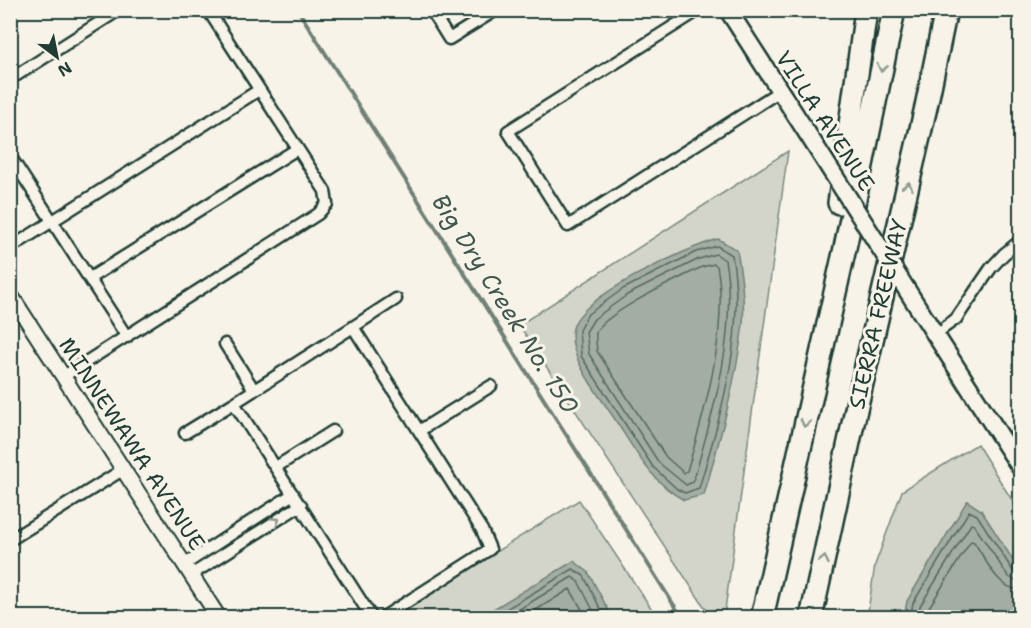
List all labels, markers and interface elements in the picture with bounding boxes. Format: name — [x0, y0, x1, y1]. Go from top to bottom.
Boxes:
north arrow — [27, 27, 87, 87]
street label: VILLA AVENUE — [769, 45, 881, 197]
text: N — [54, 57, 76, 82]
one-way arrow — [876, 63, 889, 73]
one-way arrow — [901, 181, 914, 191]
water label: Big Dry Creek No. 150 — [424, 188, 586, 420]
street label: SIERRA FREEWAY — [842, 216, 914, 412]
street label: MINNEWAWA AVENUE — [52, 332, 212, 556]
one-way arrow — [799, 417, 812, 427]
one-way arrow — [270, 516, 280, 528]
one-way arrow — [817, 556, 830, 566]

